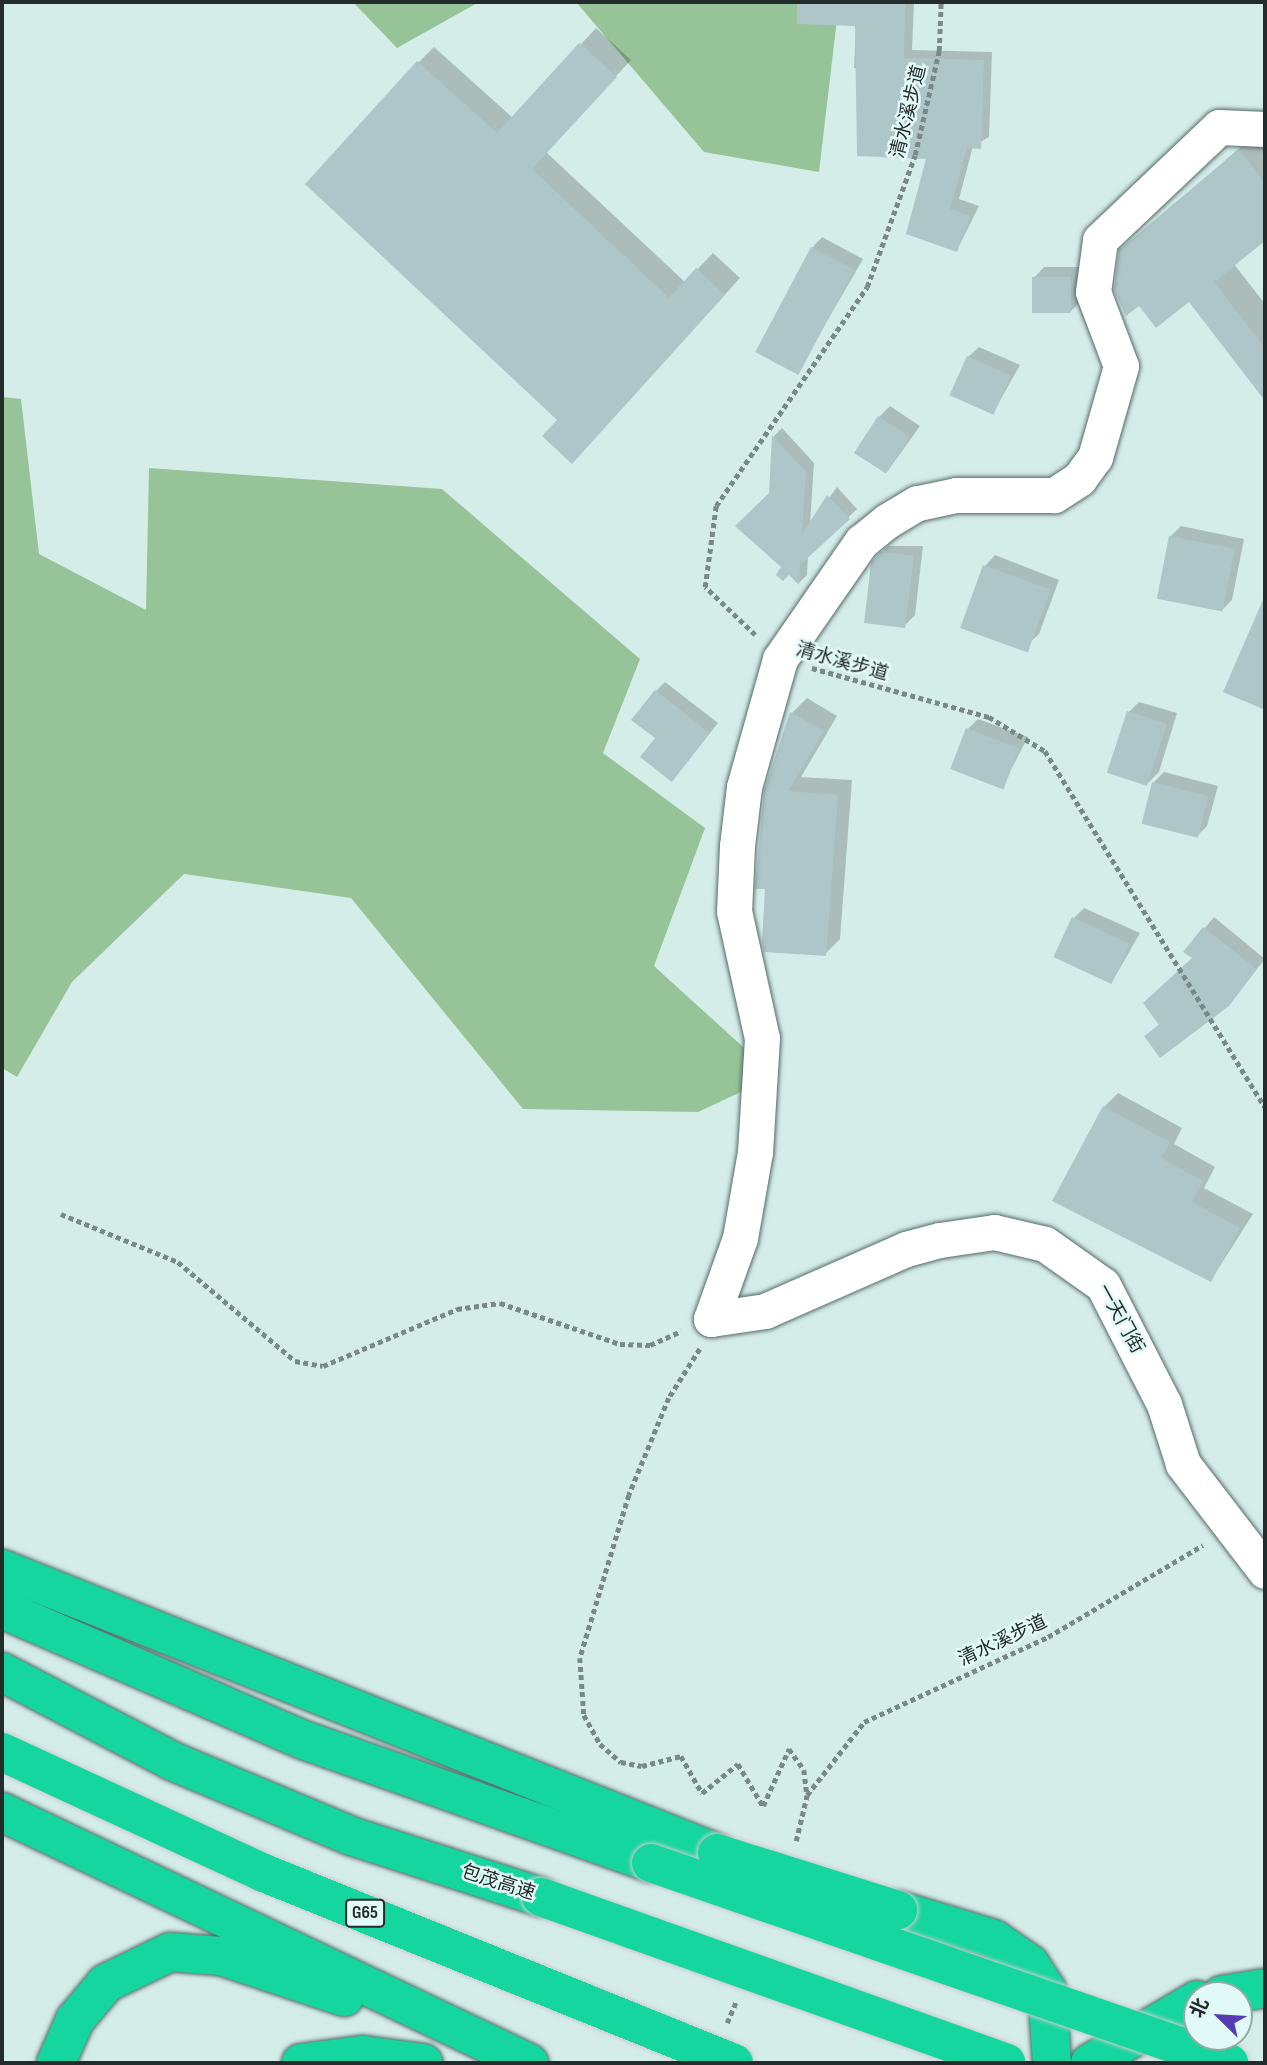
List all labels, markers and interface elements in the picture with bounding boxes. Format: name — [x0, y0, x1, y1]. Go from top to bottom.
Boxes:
street label: 清水溪步道 — [886, 63, 932, 161]
street label: 清水溪步道 — [793, 638, 891, 686]
street label: 一天门街 — [1092, 1280, 1148, 1358]
street label: 清水溪步道 — [955, 1611, 1051, 1671]
street label: 包茂高速 — [458, 1860, 538, 1906]
road number: G65 — [344, 1898, 386, 1927]
north arrow — [1183, 1981, 1253, 2051]
text: 北 — [1186, 1995, 1215, 2021]

